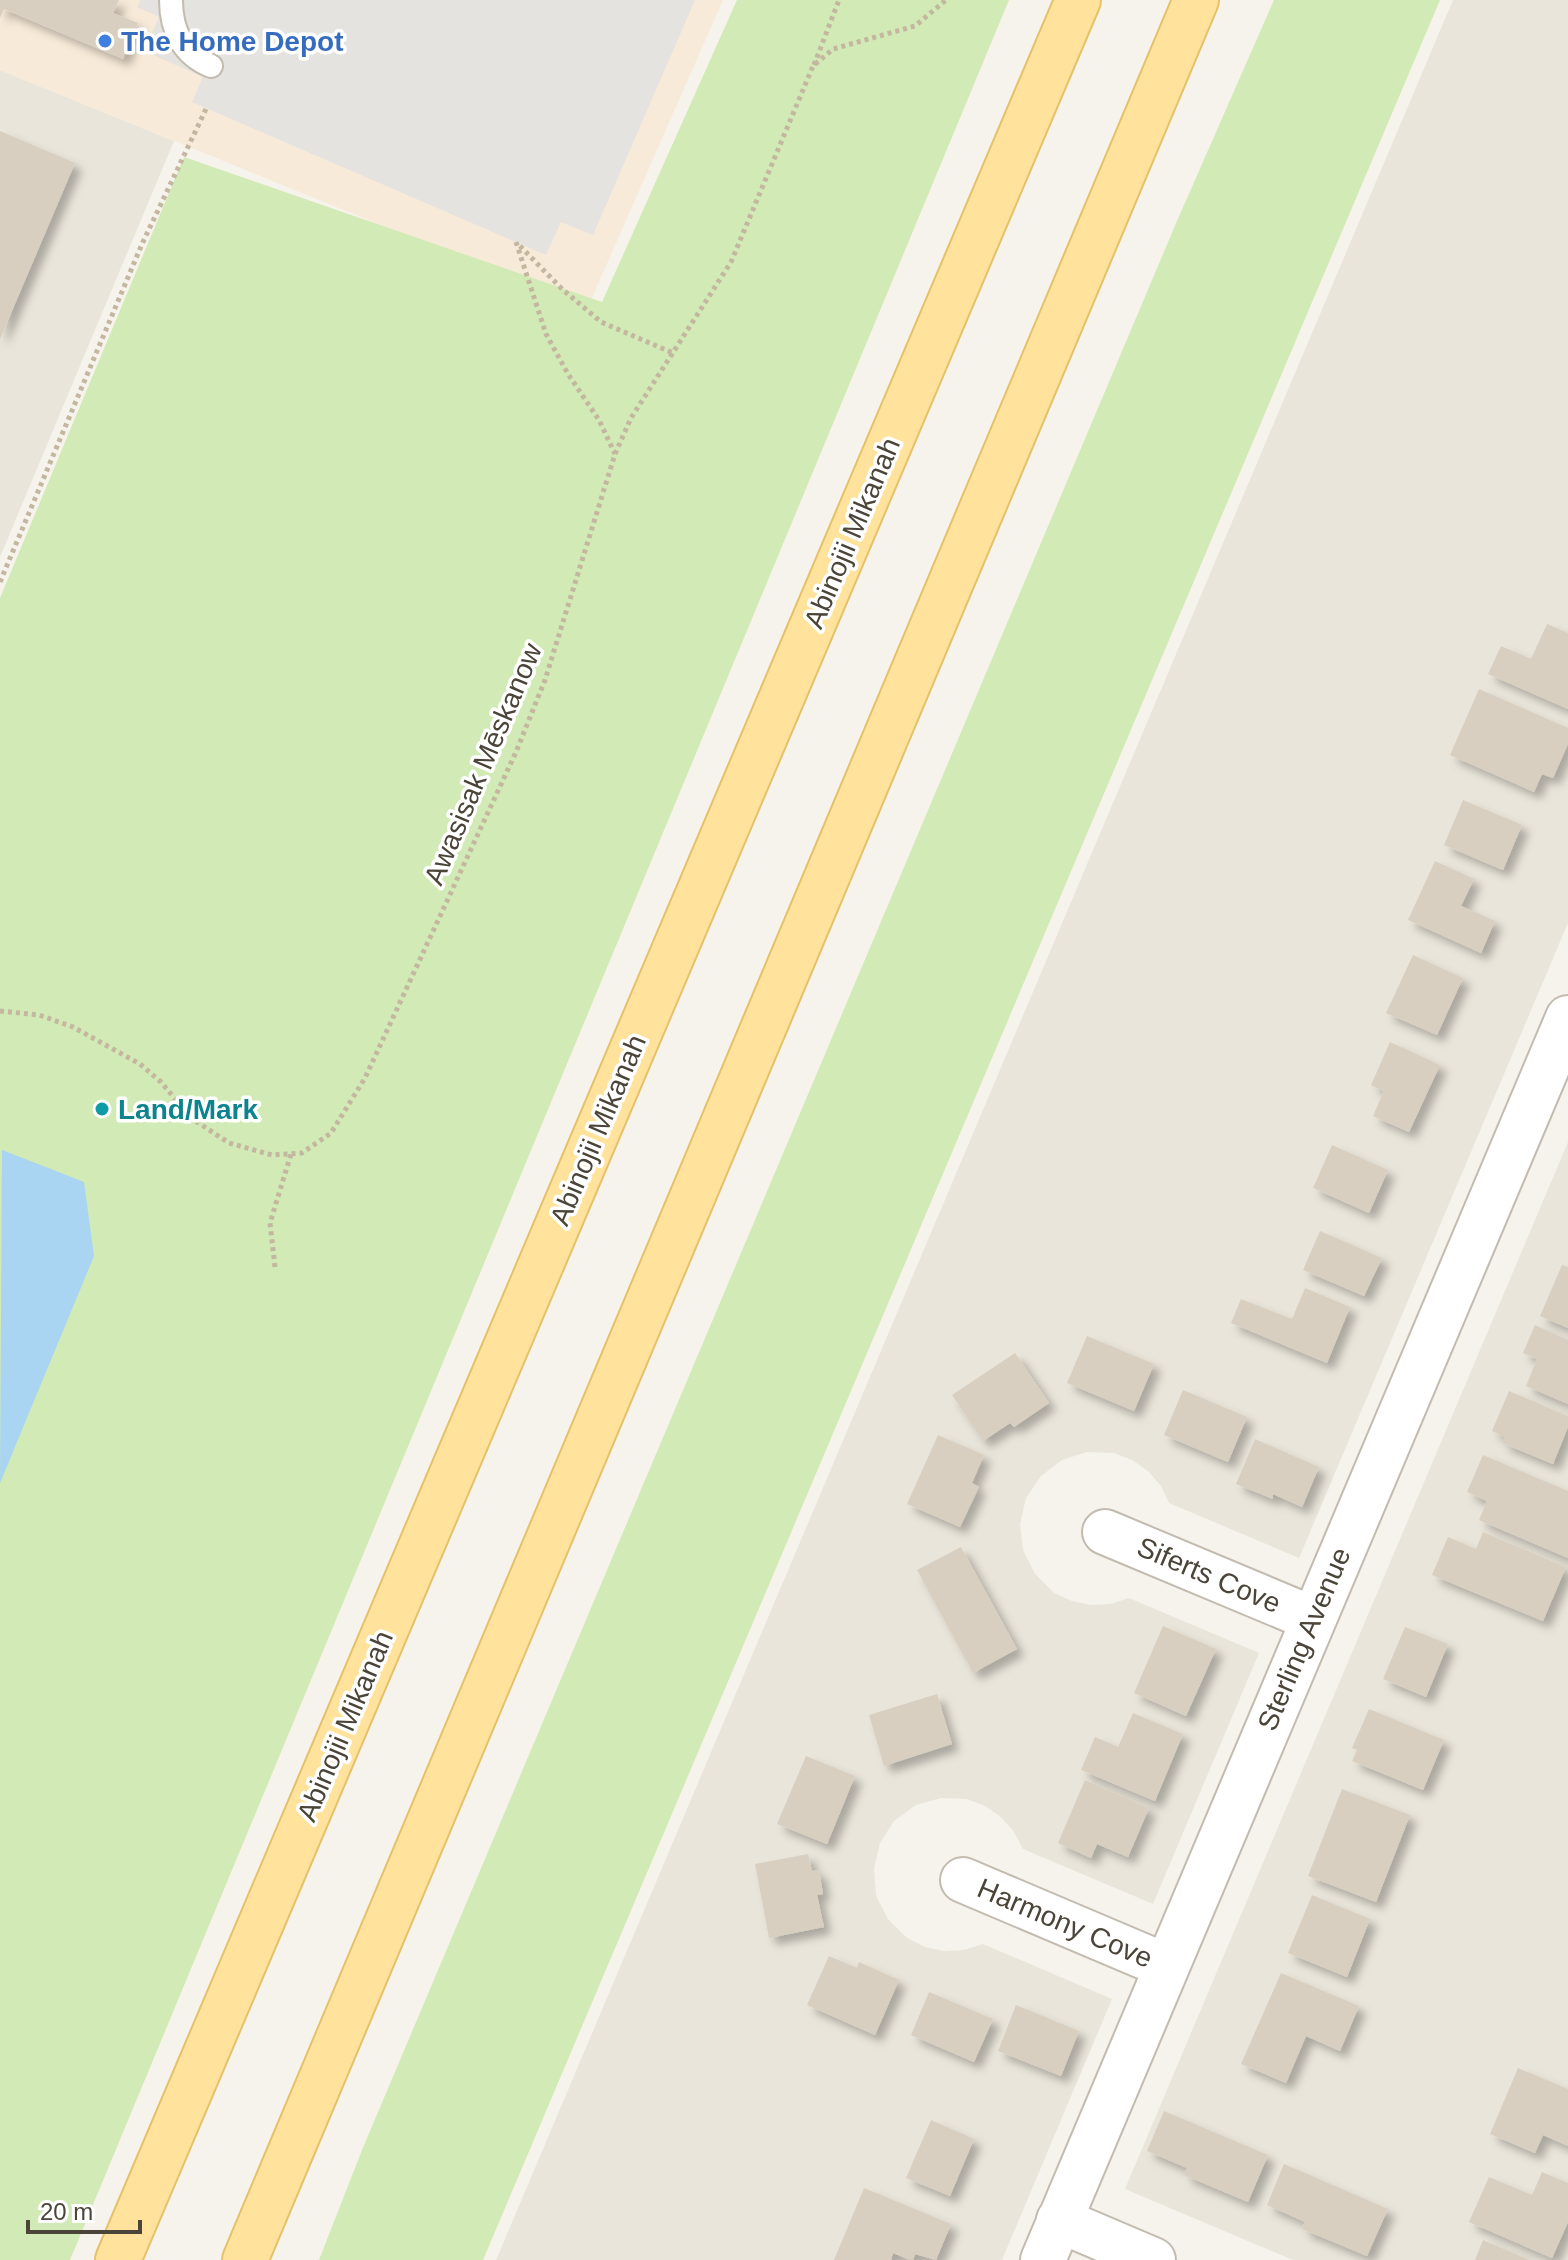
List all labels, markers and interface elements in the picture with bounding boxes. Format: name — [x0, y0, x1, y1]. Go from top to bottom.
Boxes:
place label: The Home Depot — [121, 26, 343, 57]
marker: The Home Depot — [96, 32, 114, 50]
street label: Abinojii Mikanah — [798, 433, 906, 633]
street label: Awasisak Mēskanow — [418, 638, 548, 889]
street label: Abinojii Mikanah — [544, 1030, 652, 1230]
place label: Land/Mark — [118, 1094, 258, 1125]
marker: Land/Mark — [93, 1100, 111, 1118]
street label: Siferts Cove — [1133, 1531, 1285, 1619]
street label: Sterling Avenue — [1252, 1543, 1356, 1735]
street label: Abinojii Mikanah — [291, 1626, 399, 1826]
street label: Harmony Cove — [973, 1872, 1157, 1974]
scale bar — [28, 2184, 140, 2234]
text: 20 m — [40, 2198, 93, 2225]

